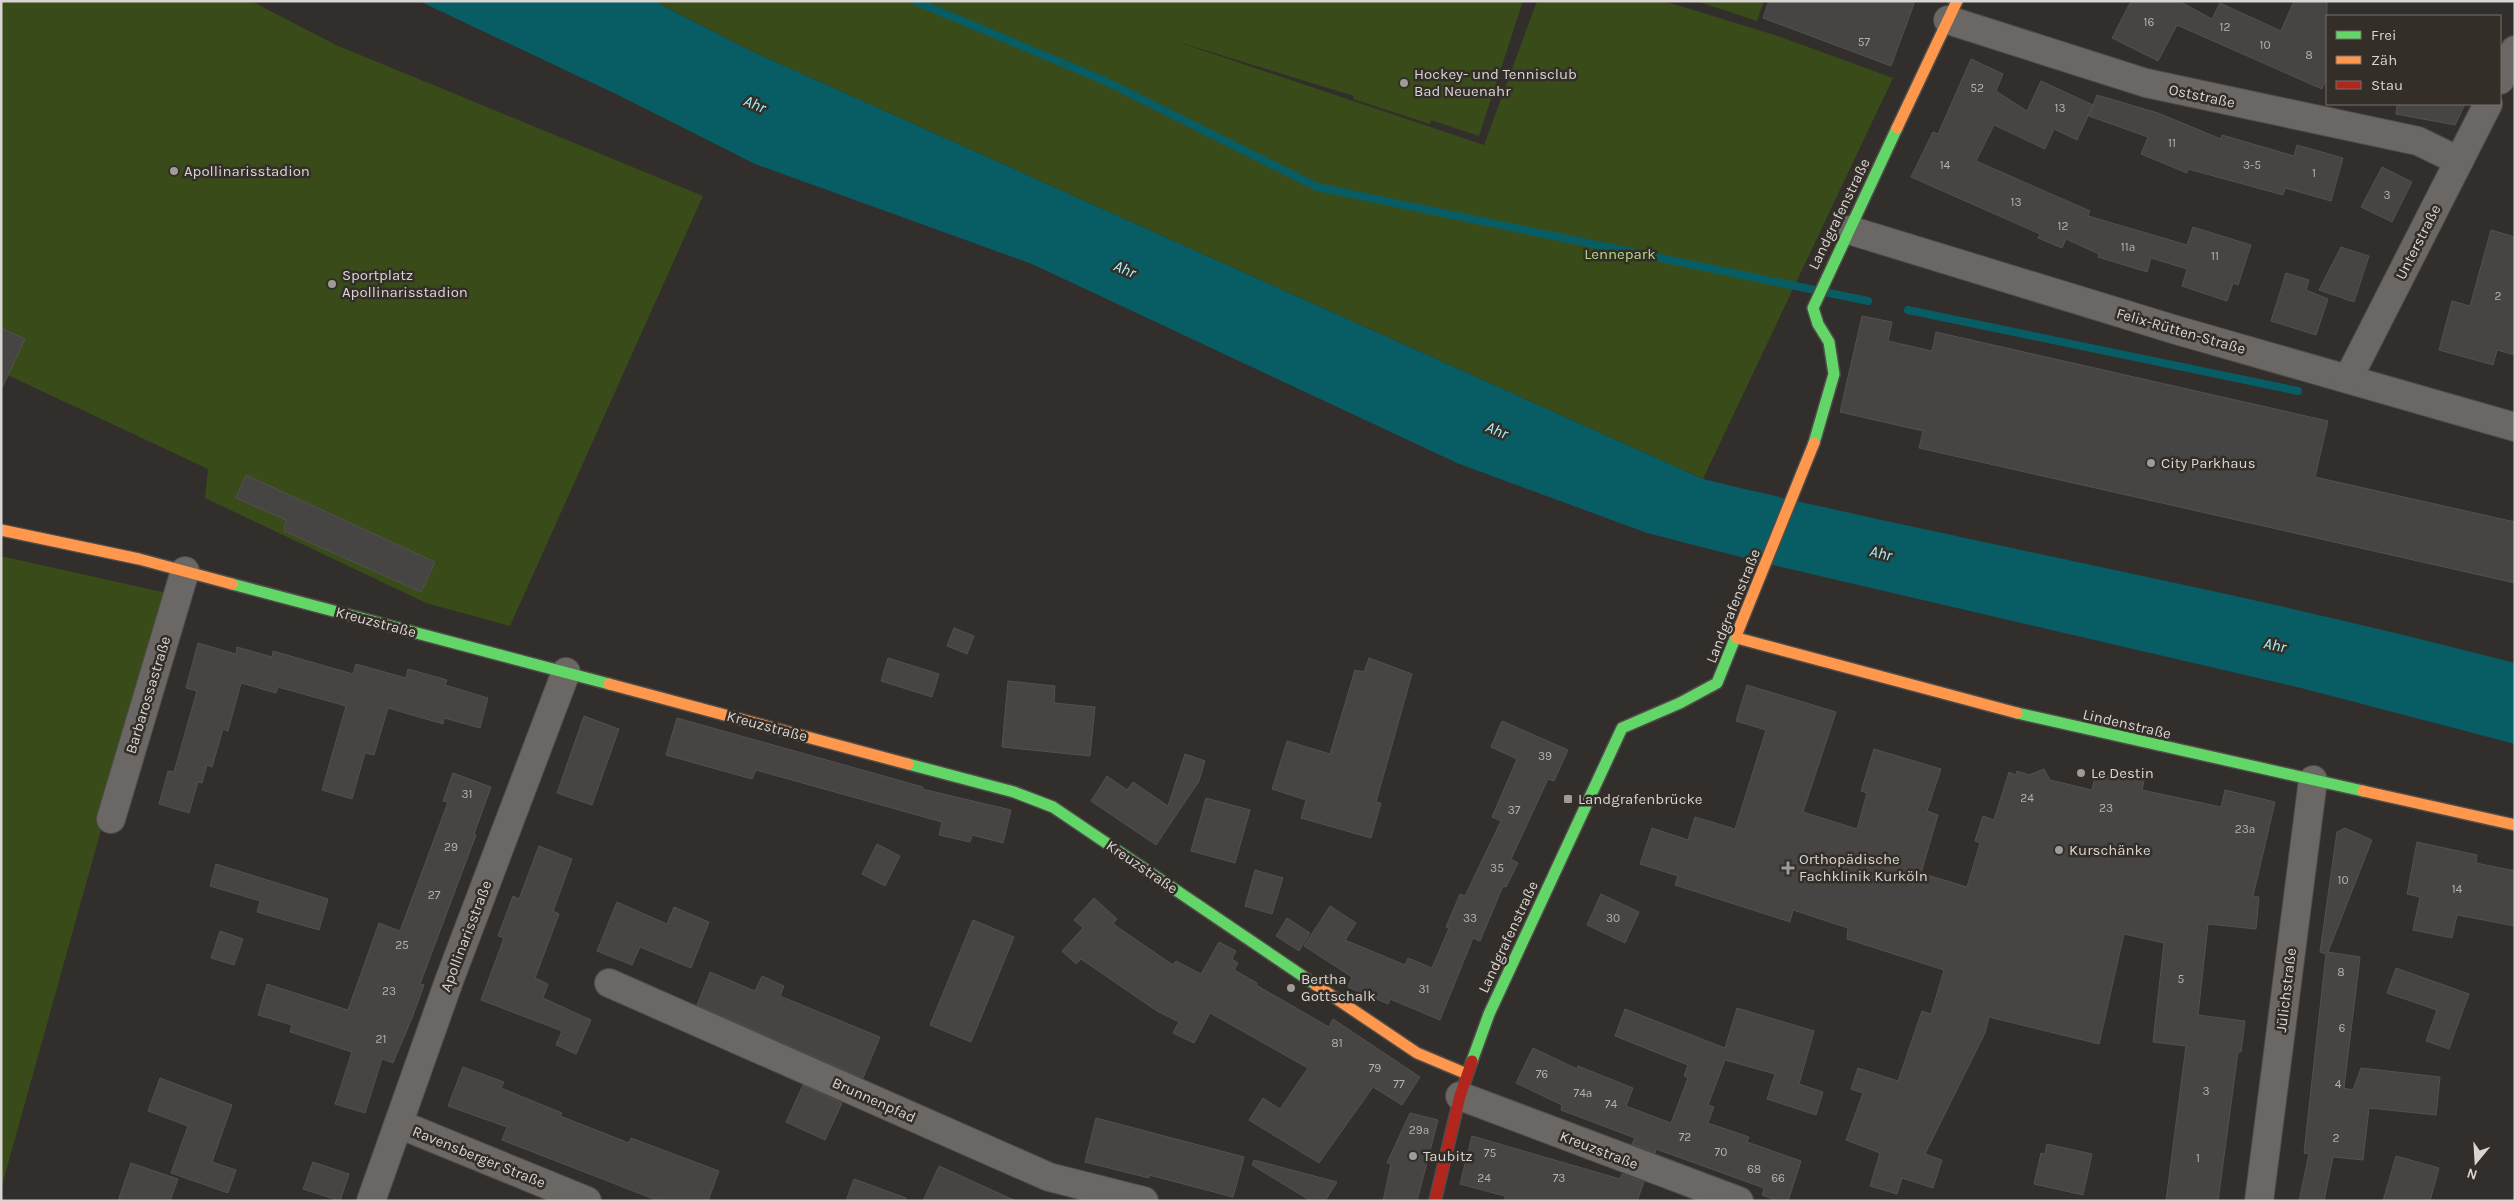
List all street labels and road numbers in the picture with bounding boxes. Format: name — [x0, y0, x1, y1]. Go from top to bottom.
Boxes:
street label: Oststraße — [2167, 80, 2237, 112]
street label: Landgrafenstraße — [1804, 156, 1874, 272]
street label: Unterstraße — [2391, 202, 2445, 282]
street label: Felix-Rütten-Straße — [2114, 304, 2248, 358]
street label: Landgrafenstraße — [1702, 546, 1764, 666]
street label: Kreuzstraße — [334, 603, 418, 641]
street label: Barbarossastraße — [122, 634, 174, 756]
street label: Lindenstraße — [2081, 705, 2173, 743]
street label: Kreuzstraße — [725, 707, 809, 745]
street label: Kreuzstraße — [1103, 836, 1181, 898]
street label: Apollinarisstraße — [437, 878, 495, 994]
street label: Landgrafenstraße — [1474, 878, 1542, 996]
street label: Jülichstraße — [2272, 947, 2300, 1033]
street label: Brunnenpfad — [829, 1074, 919, 1126]
street label: Ravensberger Straße — [410, 1122, 548, 1192]
street label: Kreuzstraße — [1557, 1127, 1641, 1173]

